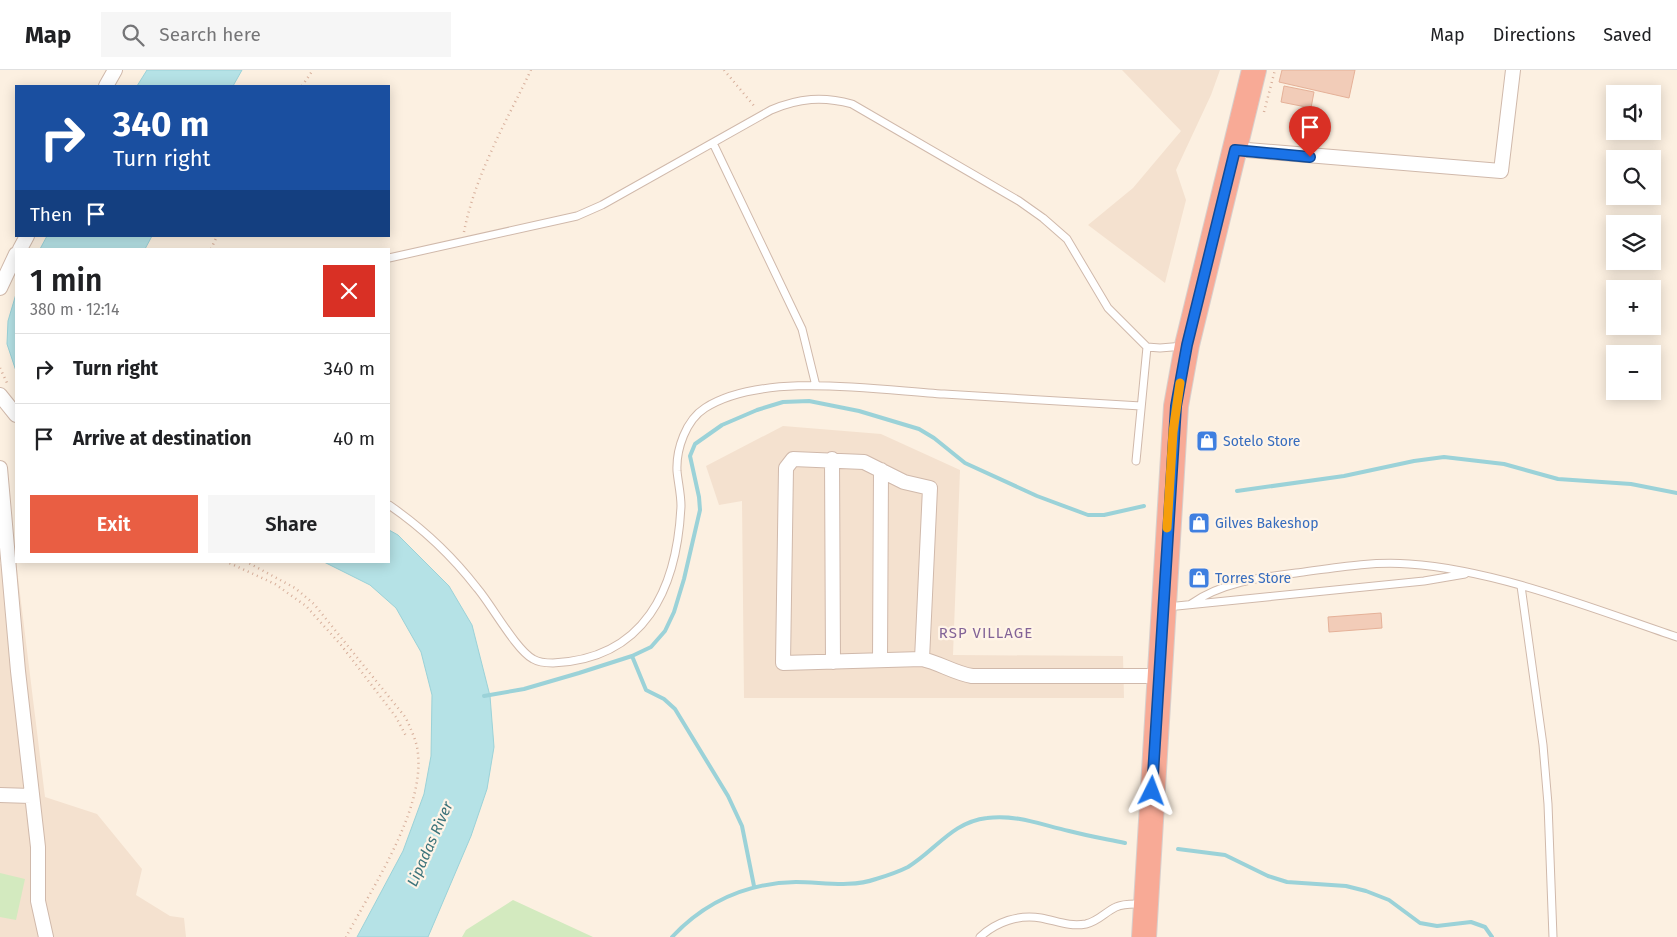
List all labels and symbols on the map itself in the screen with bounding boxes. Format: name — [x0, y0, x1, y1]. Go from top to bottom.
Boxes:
pin — [1289, 106, 1331, 157]
shop icon: Sotelo Store — [1195, 429, 1219, 453]
place label: Sotelo Store — [1223, 433, 1300, 450]
shop icon: Gilves Bakeshop — [1187, 511, 1211, 535]
place label: Gilves Bakeshop — [1215, 515, 1319, 532]
shop icon: Torres Store — [1187, 566, 1211, 590]
place label: Torres Store — [1215, 570, 1291, 587]
district label: RSP VILLAGE — [939, 624, 1033, 642]
position arrow — [1125, 764, 1177, 816]
water label: Lipadas River — [403, 798, 457, 889]

